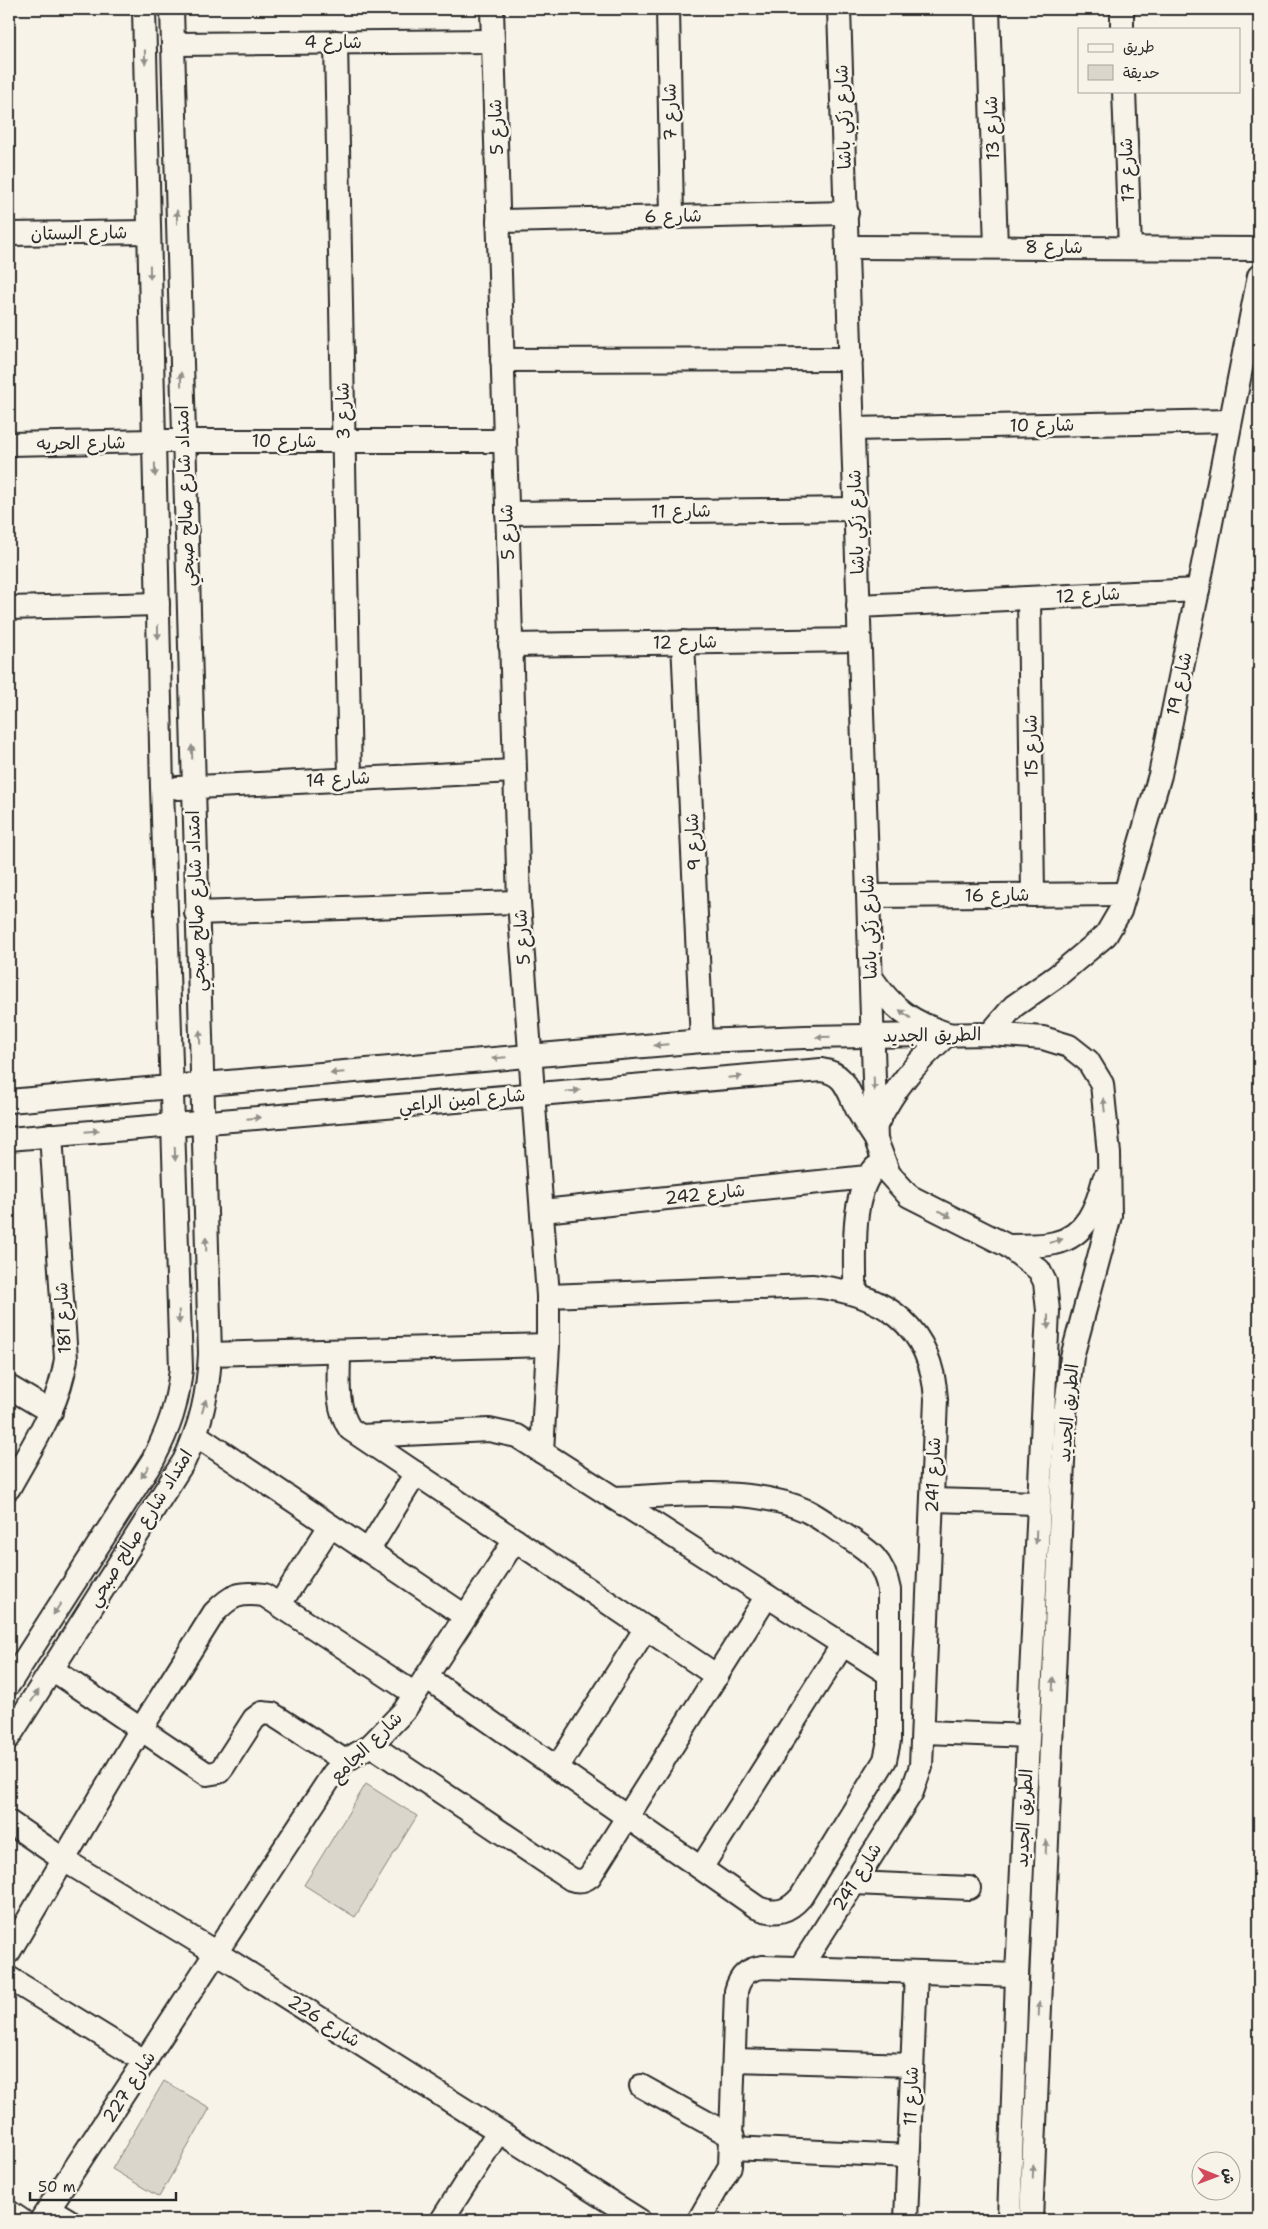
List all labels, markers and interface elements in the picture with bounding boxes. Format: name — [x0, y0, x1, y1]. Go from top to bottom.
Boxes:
legend — [1078, 28, 1240, 92]
street label: شارع 4 — [304, 30, 362, 54]
text: طريق — [1123, 37, 1155, 57]
one-way arrow — [141, 50, 149, 66]
text: حديقة — [1123, 63, 1160, 83]
street label: شارع زكي باشا — [829, 64, 861, 170]
street label: شارع 7 — [657, 83, 683, 141]
street label: شارع 13 — [979, 95, 1005, 161]
street label: شارع 5 — [483, 99, 509, 155]
street label: شارع 17 — [1114, 137, 1140, 203]
street label: شارع 6 — [644, 203, 702, 229]
one-way arrow — [173, 209, 181, 225]
street label: شارع البستان — [30, 220, 128, 246]
street label: شارع 8 — [1025, 235, 1083, 259]
one-way arrow — [146, 265, 154, 281]
one-way arrow — [177, 371, 185, 387]
street label: شارع 3 — [330, 382, 356, 440]
street label: امتداد شارع صالح صبحي — [170, 405, 204, 587]
street label: شارع 10 — [1009, 412, 1075, 438]
street label: شارع 10 — [252, 429, 316, 453]
street label: شارع الحريه — [36, 430, 126, 456]
one-way arrow — [151, 462, 159, 478]
street label: شارع زكي باشا — [842, 469, 874, 575]
street label: شارع 11 — [651, 498, 711, 524]
street label: شارع 5 — [494, 504, 520, 560]
street label: شارع 12 — [1055, 581, 1121, 609]
one-way arrow — [155, 625, 163, 641]
street label: شارع 12 — [653, 629, 717, 655]
street label: شارع 19 — [1161, 650, 1197, 718]
street label: شارع 15 — [1018, 714, 1044, 778]
one-way arrow — [187, 743, 195, 759]
street label: شارع 14 — [305, 765, 371, 793]
street label: امتداد شارع صالح صبحي — [181, 810, 215, 992]
street label: شارع 9 — [680, 813, 706, 871]
street label: شارع زكي باشا — [855, 874, 887, 980]
street label: شارع 16 — [964, 882, 1030, 908]
street label: شارع 5 — [508, 908, 536, 966]
one-way arrow — [898, 1009, 911, 1019]
street label: الطريق الجديد — [882, 1022, 982, 1048]
one-way arrow — [196, 1028, 204, 1044]
one-way arrow — [815, 1033, 831, 1041]
one-way arrow — [653, 1041, 669, 1049]
one-way arrow — [491, 1055, 507, 1063]
one-way arrow — [329, 1069, 345, 1077]
one-way arrow — [727, 1073, 743, 1081]
one-way arrow — [870, 1077, 878, 1093]
street label: شارع امين الراعي — [398, 1083, 527, 1121]
one-way arrow — [565, 1087, 581, 1095]
one-way arrow — [1100, 1097, 1108, 1113]
one-way arrow — [246, 1114, 262, 1122]
one-way arrow — [84, 1127, 100, 1135]
one-way arrow — [171, 1147, 179, 1163]
street label: شارع 242 — [664, 1178, 746, 1210]
one-way arrow — [938, 1210, 953, 1218]
one-way arrow — [202, 1235, 210, 1251]
one-way arrow — [1049, 1237, 1064, 1245]
street label: شارع 181 — [49, 1282, 77, 1354]
one-way arrow — [175, 1309, 183, 1325]
one-way arrow — [1044, 1314, 1052, 1330]
street label: الطريق الجديد — [1052, 1363, 1084, 1463]
one-way arrow — [201, 1398, 209, 1413]
street label: شارع 241 — [920, 1437, 946, 1513]
street label: امتداد شارع صالح صبحي — [82, 1445, 202, 1613]
one-way arrow — [141, 1465, 150, 1478]
one-way arrow — [1032, 1529, 1040, 1545]
one-way arrow — [53, 1602, 62, 1615]
one-way arrow — [1050, 1676, 1058, 1692]
one-way arrow — [30, 1689, 40, 1703]
street label: شارع الجامع — [324, 1706, 408, 1788]
street label: الطريق الجديد — [1009, 1768, 1039, 1868]
street label: شارع 241 — [827, 1839, 887, 1915]
one-way arrow — [1043, 1839, 1051, 1855]
street label: شارع 226 — [283, 1989, 365, 2053]
one-way arrow — [1036, 2001, 1044, 2017]
street label: شارع 227 — [97, 2047, 161, 2127]
street label: شارع 11 — [898, 2066, 924, 2126]
north arrow — [1190, 2152, 1240, 2202]
one-way arrow — [1029, 2163, 1037, 2179]
text: ش — [1220, 2168, 1238, 2184]
scale bar — [30, 2169, 176, 2201]
text: 50 m — [38, 2177, 76, 2197]

